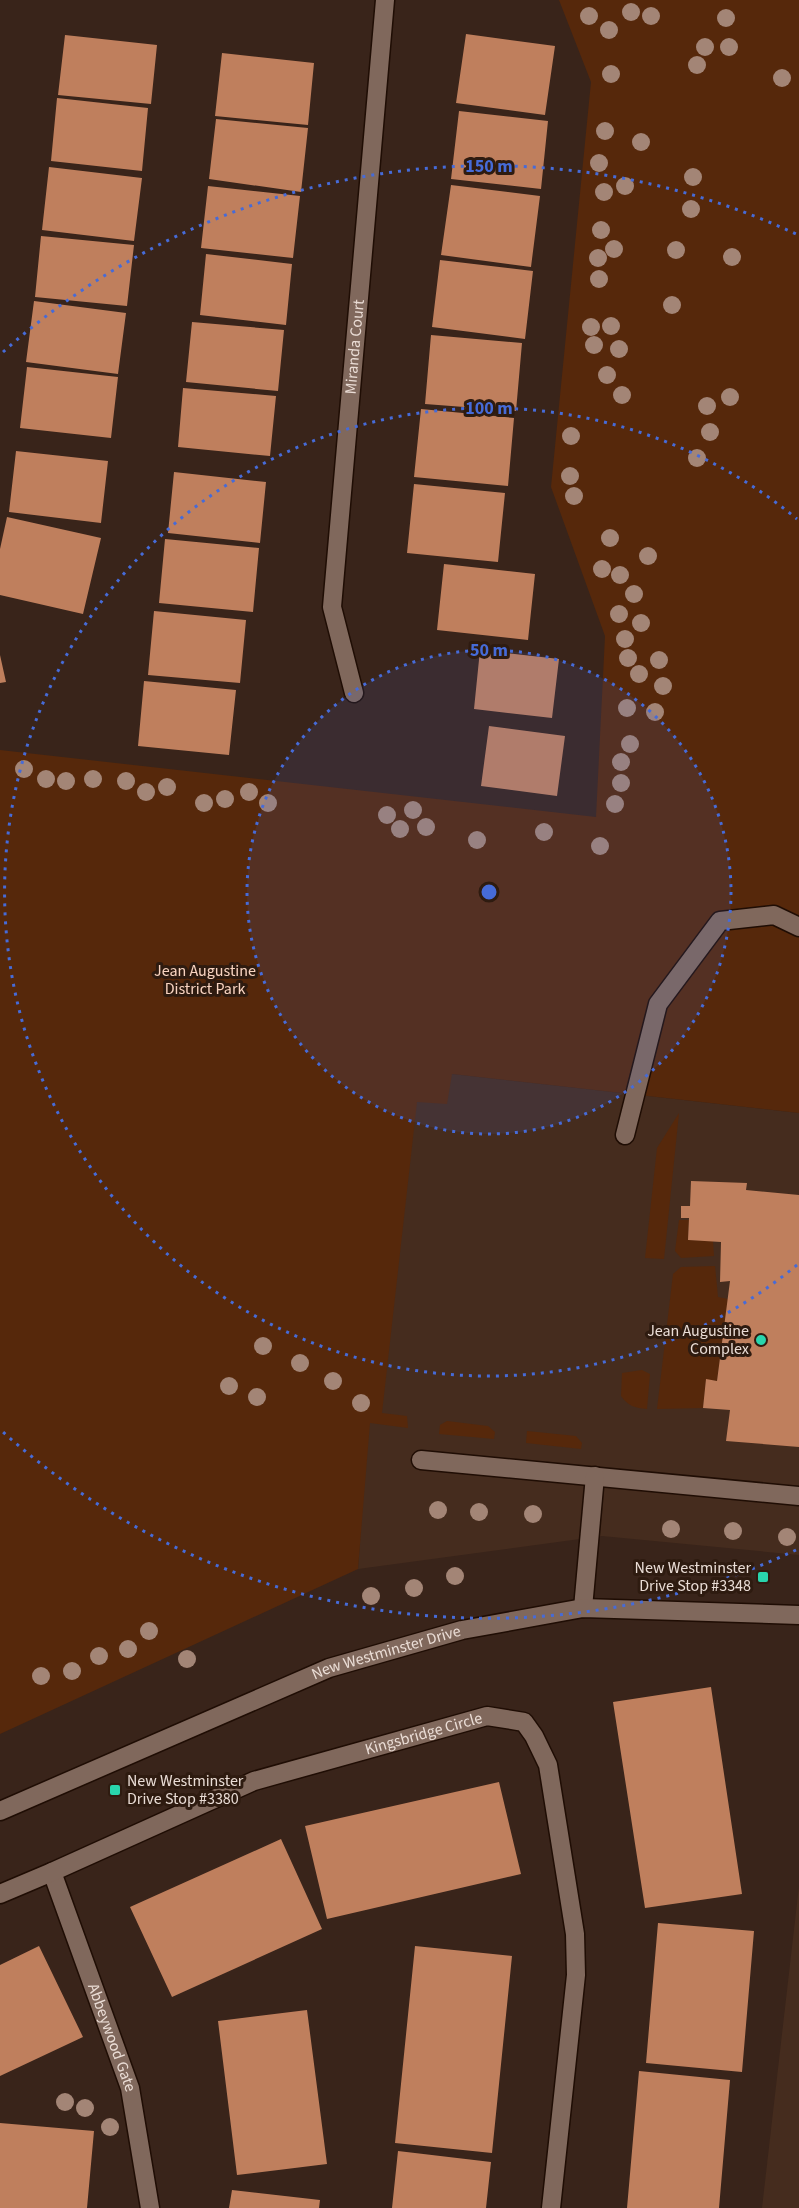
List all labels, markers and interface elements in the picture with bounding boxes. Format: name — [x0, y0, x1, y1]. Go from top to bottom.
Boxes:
text: 150 m — [465, 154, 513, 179]
street label: Miranda Court — [340, 298, 370, 395]
text: 100 m — [465, 396, 513, 421]
text: 50 m — [470, 638, 508, 663]
centre of rings — [479, 882, 499, 902]
park label: Jean Augustine District Park — [154, 960, 256, 1000]
place label: Jean Augustine Complex — [647, 1320, 749, 1360]
marker: Jean Augustine Complex — [754, 1333, 768, 1347]
place label: New Westminster Drive Stop #3348 — [635, 1557, 751, 1597]
marker: New Westminster Drive Stop #3348 — [756, 1570, 770, 1584]
street label: New Westminster Drive — [308, 1620, 463, 1685]
street label: Kingsbridge Circle — [362, 1707, 485, 1761]
place label: New Westminster Drive Stop #3380 — [127, 1770, 244, 1810]
marker: New Westminster Drive Stop #3380 — [108, 1783, 122, 1797]
street label: Abbeywood Gate — [82, 1980, 141, 2095]

